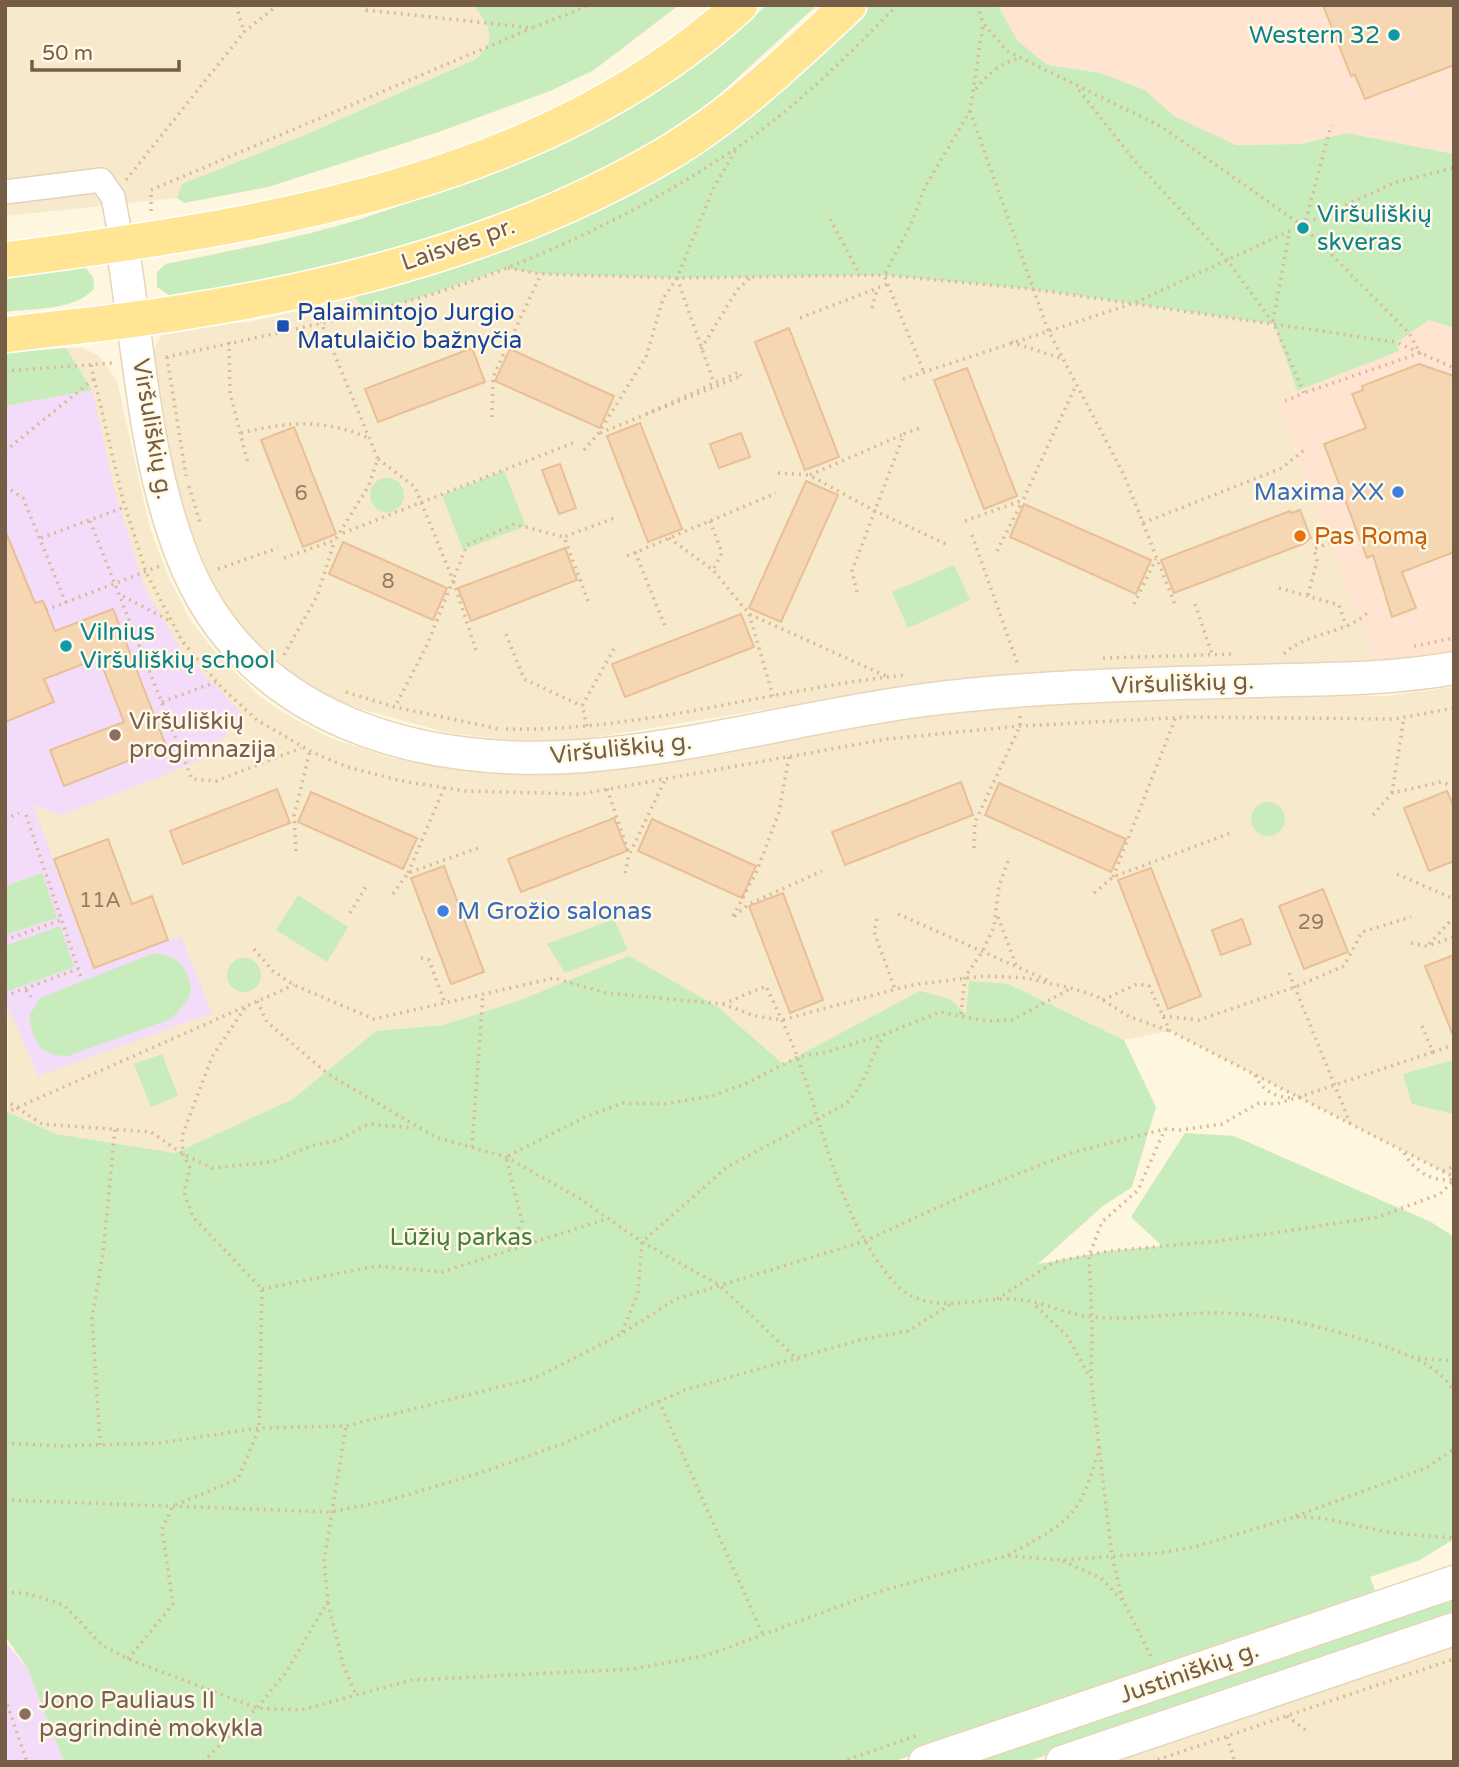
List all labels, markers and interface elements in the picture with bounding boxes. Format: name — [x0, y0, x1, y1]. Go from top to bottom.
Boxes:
place label: Western 32 — [1249, 21, 1380, 50]
marker: Western 32 — [1386, 27, 1402, 43]
scale bar — [32, 28, 178, 72]
text: 50 m — [42, 41, 93, 66]
place label: Viršuliškių skveras — [1317, 200, 1432, 257]
street label: Laisvės pr. — [397, 211, 519, 277]
marker: Viršuliškių skveras — [1295, 220, 1311, 236]
place label: Palaimintojo Jurgio Matulaičio bažnyčia — [297, 298, 522, 355]
marker: Palaimintojo Jurgio Matulaičio bažnyčia — [275, 318, 291, 334]
street label: Viršuliškių g. — [126, 356, 179, 502]
place label: Maxima XX — [1254, 478, 1384, 507]
house number: 6 — [294, 481, 308, 506]
marker: Maxima XX — [1390, 484, 1406, 500]
place label: Pas Romą — [1314, 522, 1428, 551]
marker: Pas Romą — [1292, 528, 1308, 544]
house number: 8 — [381, 569, 395, 594]
place label: Vilnius Viršuliškių school — [80, 618, 275, 675]
marker: Vilnius Viršuliškių school — [58, 638, 74, 654]
street label: Viršuliškių g. — [1111, 667, 1255, 700]
place label: Viršuliškių progimnazija — [129, 707, 276, 764]
marker: Viršuliškių progimnazija — [107, 727, 123, 743]
street label: Viršuliškių g. — [549, 727, 693, 770]
house number: 11A — [79, 888, 121, 913]
place label: M Grožio salonas — [457, 897, 652, 926]
marker: M Grožio salonas — [435, 903, 451, 919]
house number: 29 — [1298, 910, 1324, 935]
park label: Lūžių parkas — [390, 1223, 532, 1252]
street label: Justiniškių g. — [1116, 1635, 1263, 1710]
place label: Jono Pauliaus II pagrindinė mokykla — [39, 1686, 263, 1743]
marker: Jono Pauliaus II pagrindinė mokykla — [17, 1706, 33, 1722]

